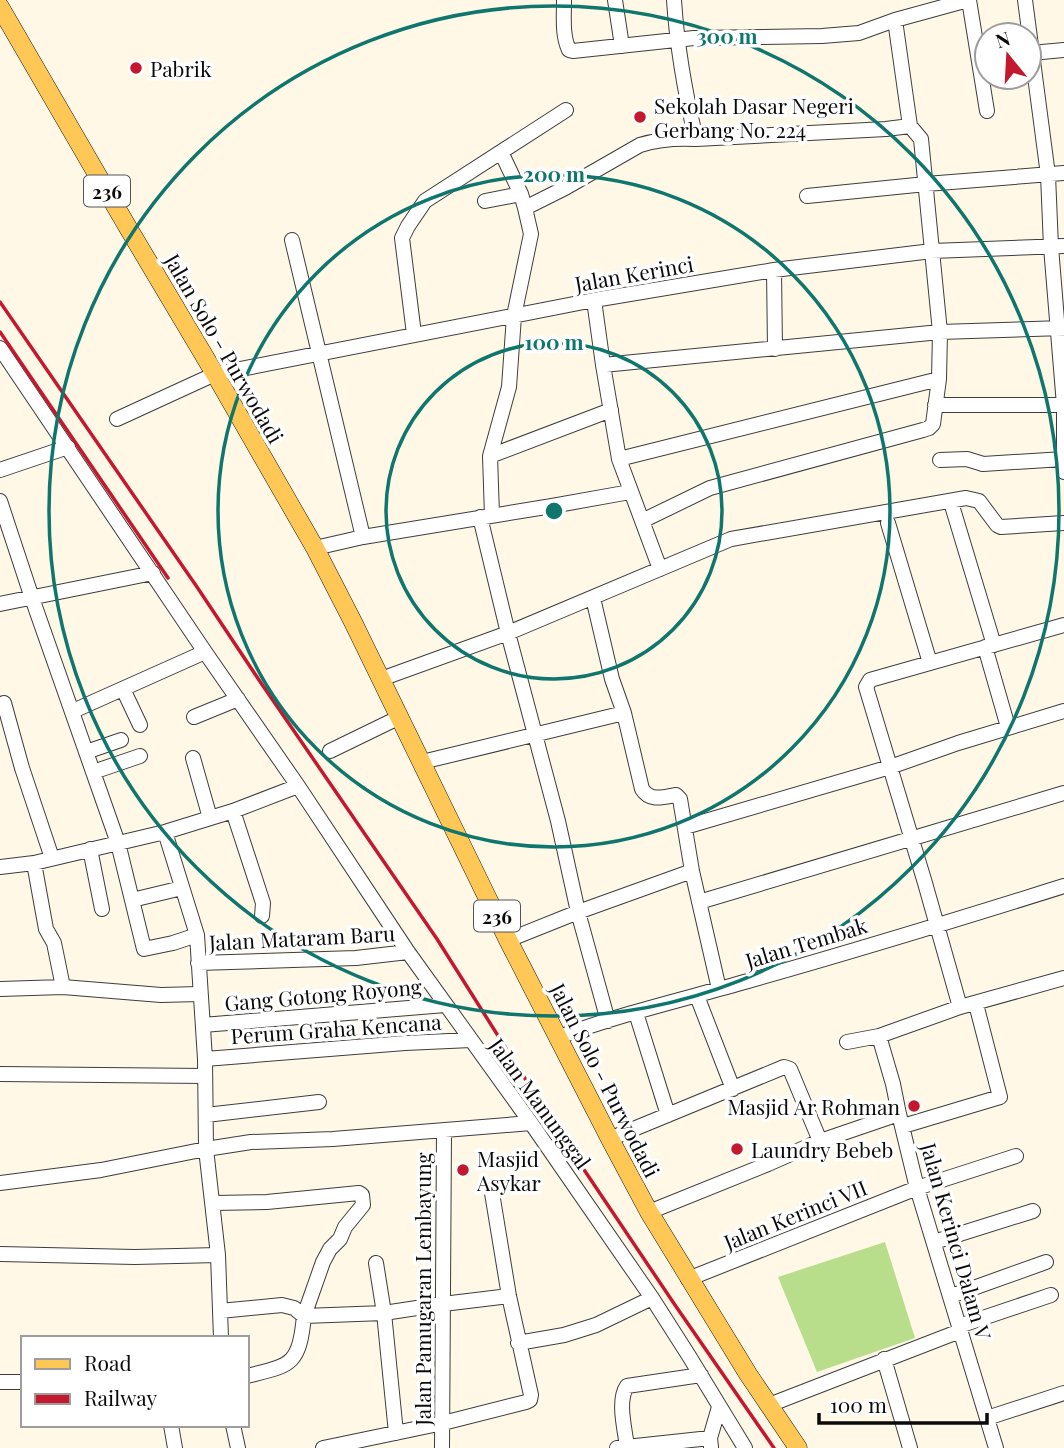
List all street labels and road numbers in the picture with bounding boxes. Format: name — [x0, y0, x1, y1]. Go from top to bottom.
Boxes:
road number: 236 — [84, 176, 130, 206]
street label: Jalan Solo - Purwodadi — [159, 247, 291, 448]
street label: Jalan Kerinci — [572, 249, 695, 297]
road number: 236 — [474, 900, 520, 932]
street label: Jalan Tembak — [741, 910, 871, 974]
street label: Jalan Mataram Baru — [207, 918, 396, 956]
street label: Gang Gotong Royong — [223, 971, 423, 1017]
street label: Jalan Solo - Purwodadi — [544, 977, 667, 1182]
street label: Perum Graha Kencana — [230, 1007, 443, 1049]
street label: Jalan Manunggal — [483, 1031, 598, 1174]
street label: Jalan Kerinci Dalam V — [915, 1138, 999, 1343]
street label: Jalan Pamugaran Lembayung — [408, 1152, 436, 1427]
street label: Jalan Kerinci VII — [718, 1173, 871, 1256]

